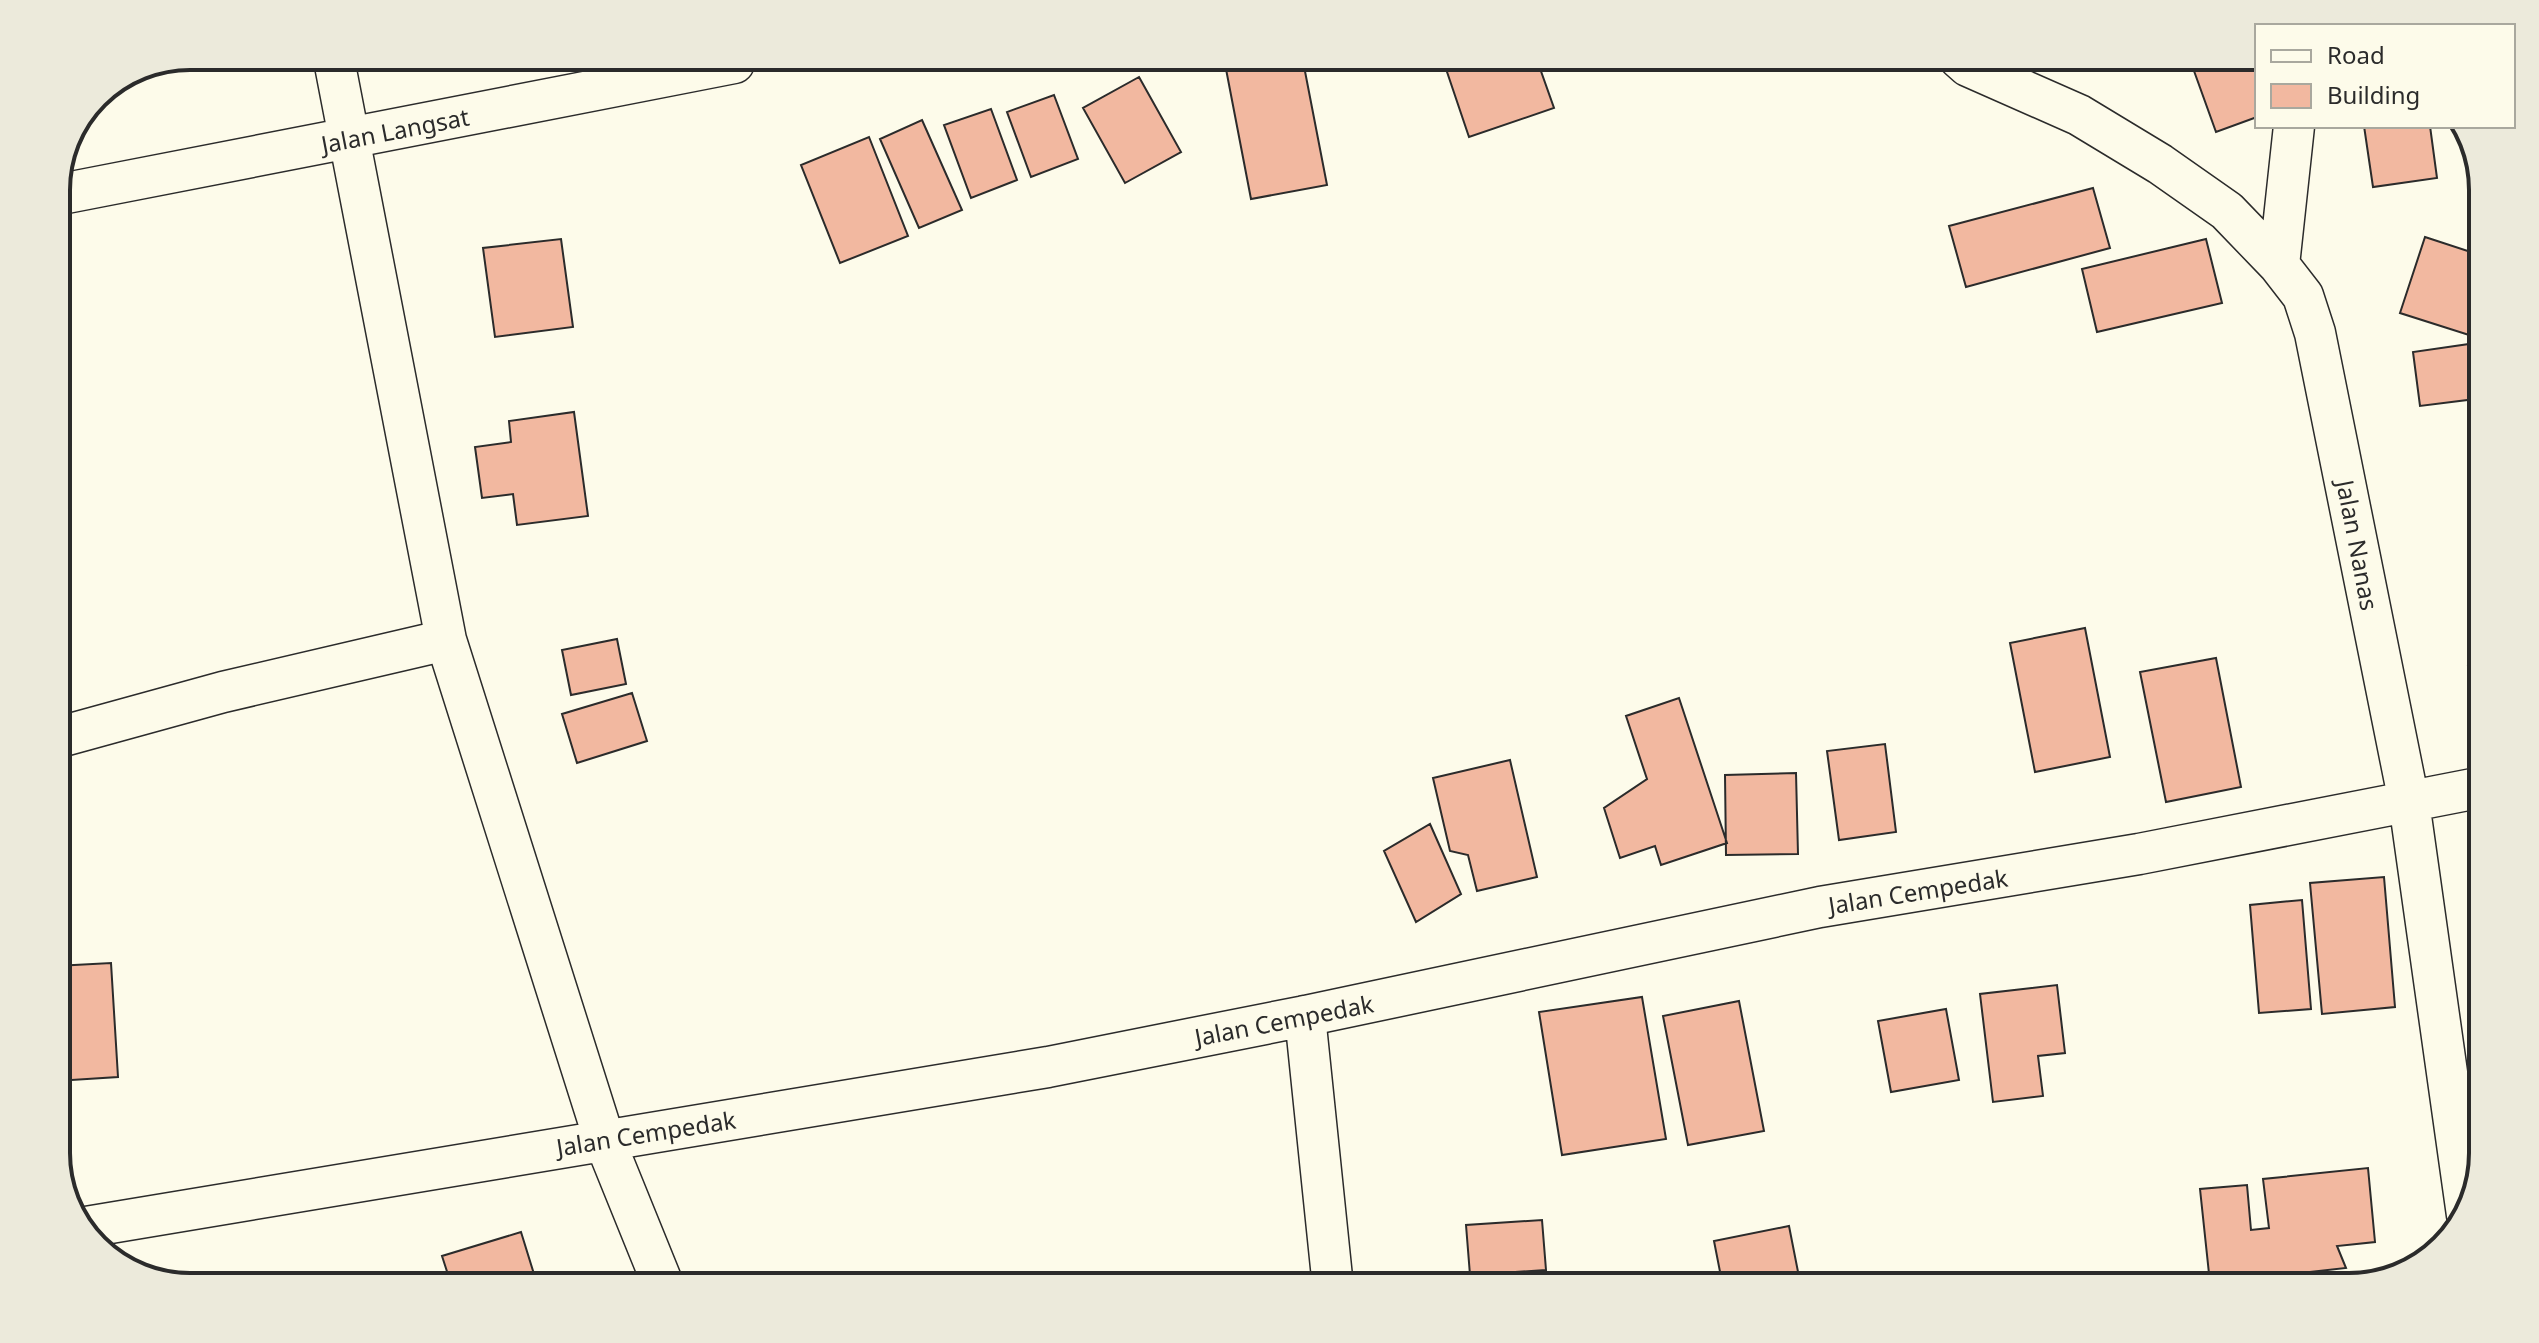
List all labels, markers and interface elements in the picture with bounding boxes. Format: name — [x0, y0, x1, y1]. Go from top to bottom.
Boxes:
legend — [2255, 24, 2515, 128]
text: Road — [2327, 38, 2385, 71]
text: Building — [2327, 78, 2420, 111]
street label: Jalan Langsat — [316, 99, 472, 161]
street label: Jalan Nanas — [2329, 475, 2387, 613]
street label: Jalan Cempedak — [1824, 861, 2010, 922]
street label: Jalan Cempedak — [1190, 986, 1376, 1054]
street label: Jalan Cempedak — [552, 1103, 738, 1164]

